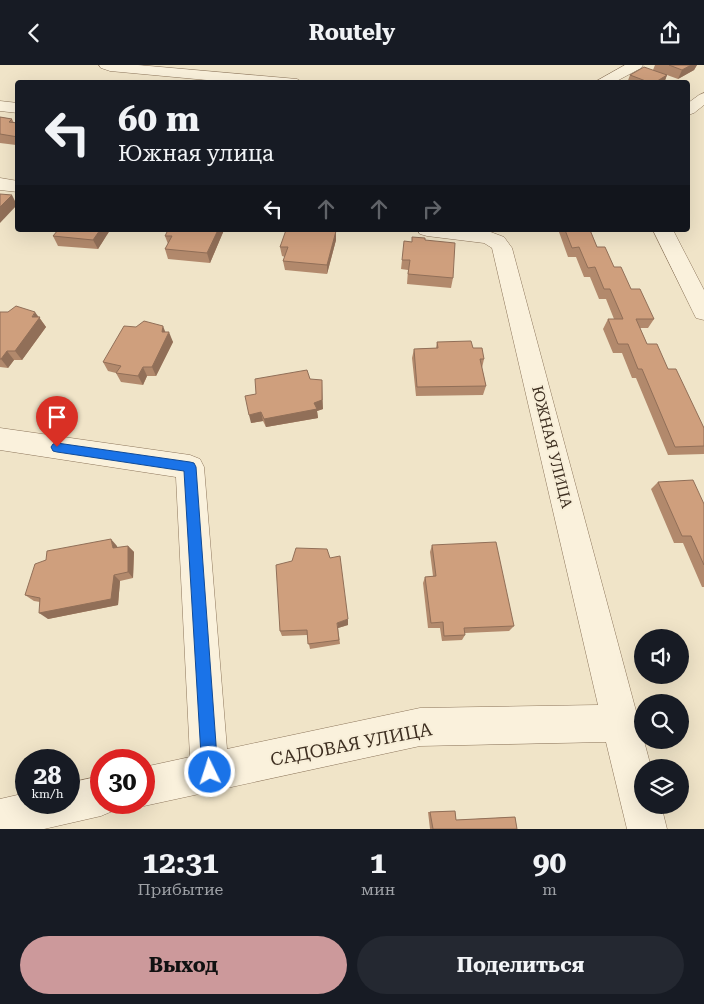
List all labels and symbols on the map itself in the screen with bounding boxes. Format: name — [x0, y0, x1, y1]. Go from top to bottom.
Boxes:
street label: ЮЖНАЯ УЛИЦА — [528, 384, 576, 511]
pin — [36, 396, 78, 447]
street label: САДОВАЯ УЛИЦА — [269, 718, 434, 770]
position arrow — [183, 745, 235, 797]
speed limit sign: 30 — [90, 749, 155, 814]

